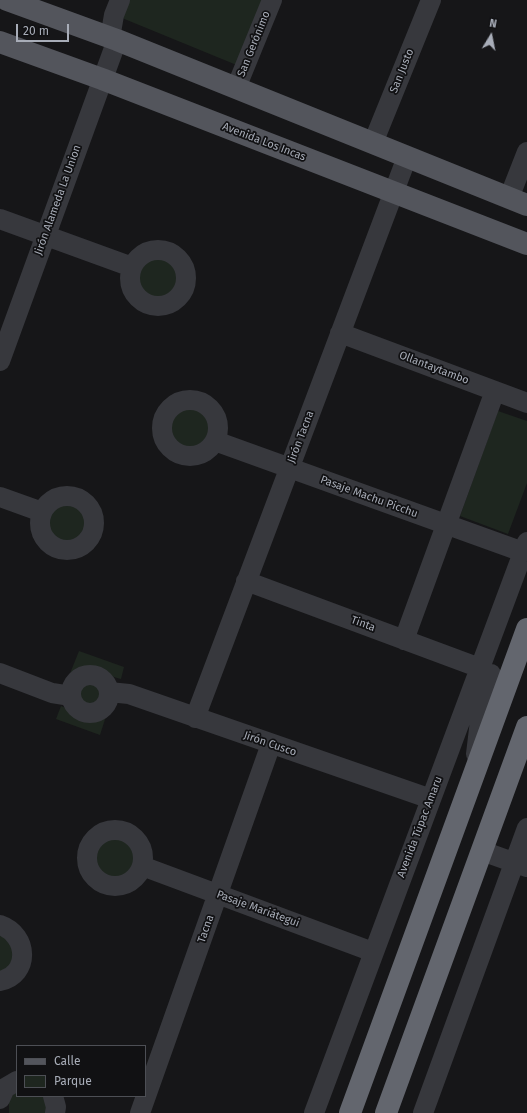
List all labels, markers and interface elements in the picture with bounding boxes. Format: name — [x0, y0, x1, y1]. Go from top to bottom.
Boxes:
street label: San Gerónimo — [235, 9, 273, 79]
scale bar — [18, 16, 71, 42]
north arrow — [471, 16, 511, 56]
text: N — [488, 17, 498, 31]
text: 20 m — [23, 24, 49, 38]
street label: San Justo — [387, 47, 417, 95]
street label: Avenida Los Incas — [220, 120, 308, 164]
street label: Jirón Alameda La Union — [32, 143, 84, 257]
street label: Ollantaytambo — [397, 349, 471, 387]
street label: Jirón Tacna — [285, 409, 317, 465]
street label: Pasaje Machu Picchu — [318, 473, 420, 521]
street label: Tinta — [349, 614, 377, 634]
street label: Jirón Cusco — [242, 729, 298, 759]
street label: Avenida Túpac Amaru — [395, 775, 445, 879]
street label: Pasaje Mariátegui — [215, 888, 301, 930]
street label: Tacna — [195, 913, 217, 945]
legend — [16, 1045, 146, 1097]
text: Calle — [54, 1054, 81, 1068]
text: Parque — [54, 1074, 92, 1088]

